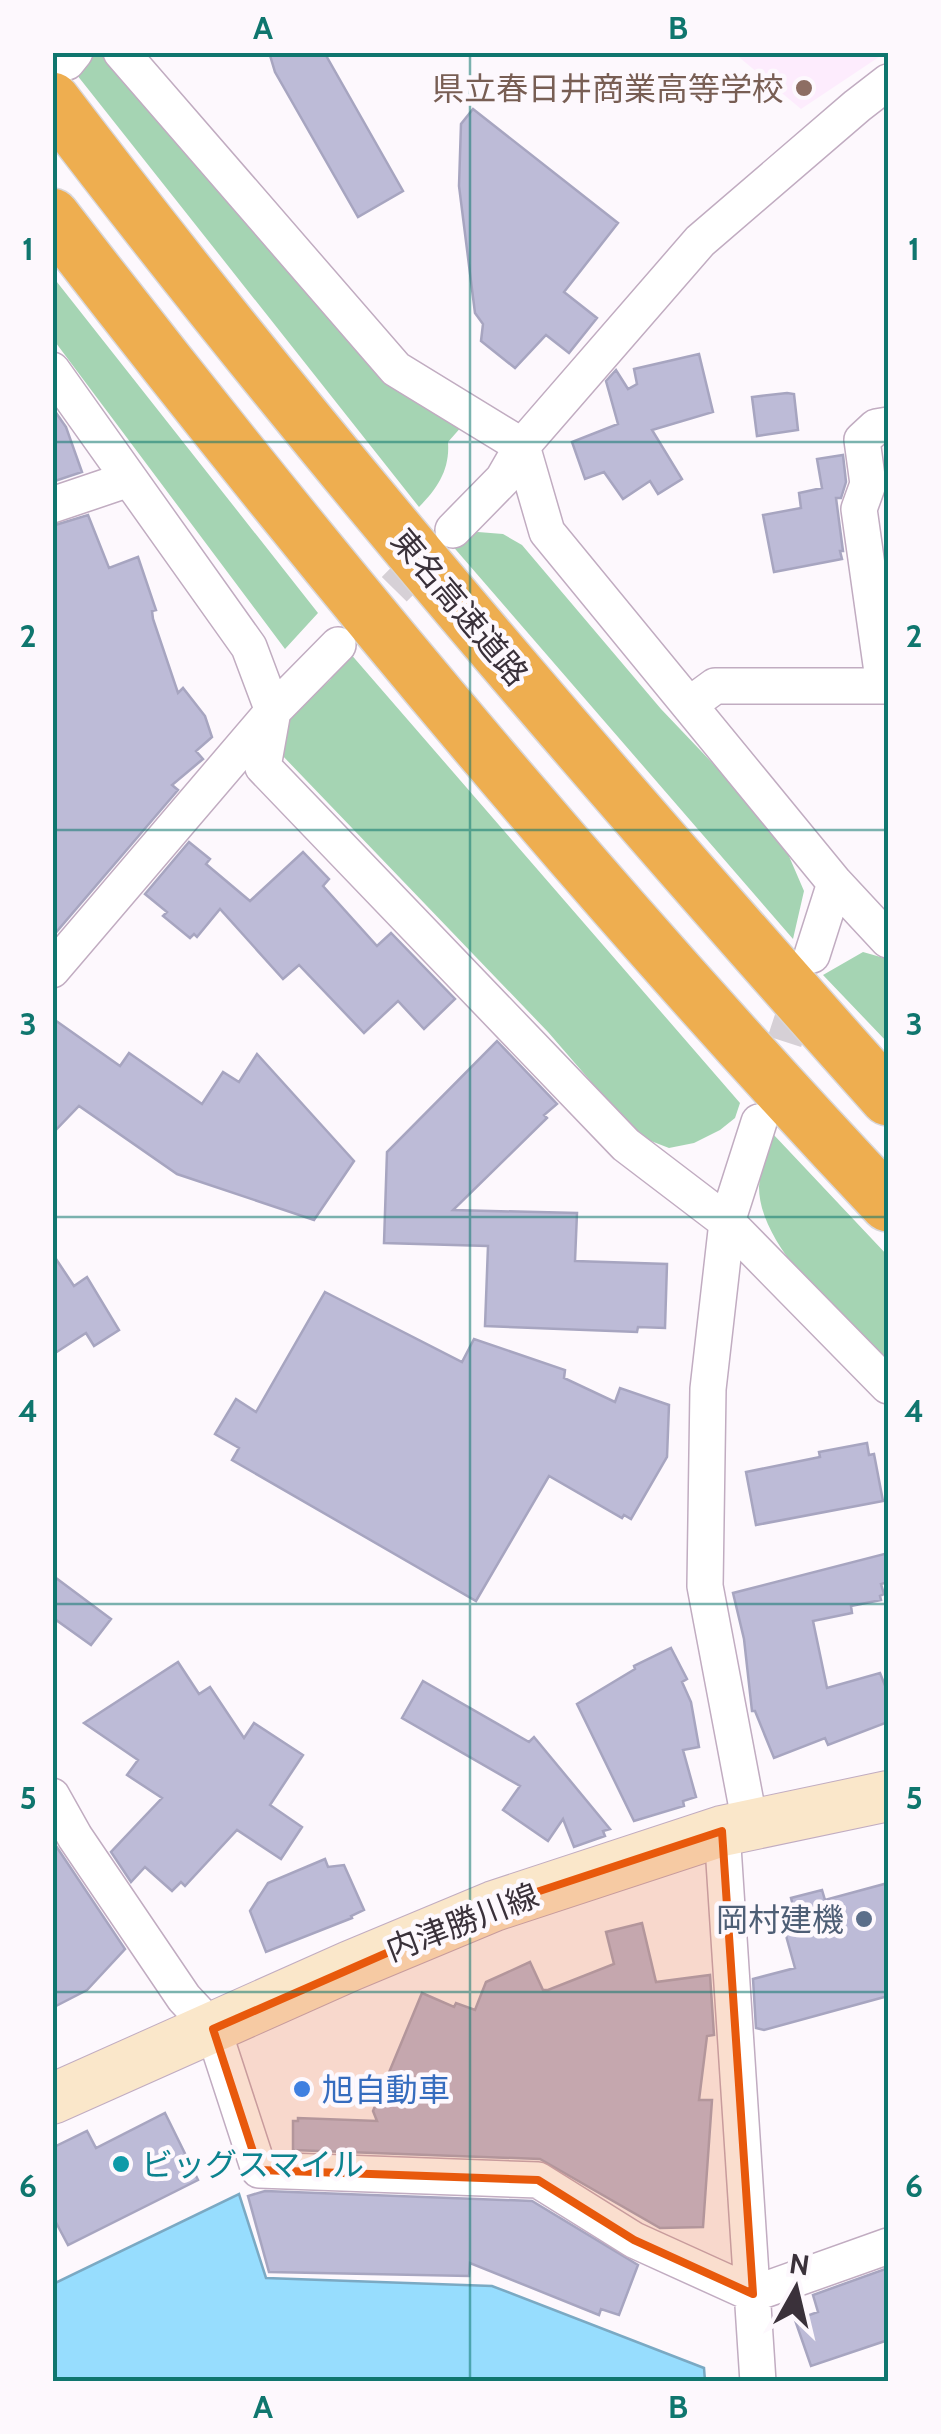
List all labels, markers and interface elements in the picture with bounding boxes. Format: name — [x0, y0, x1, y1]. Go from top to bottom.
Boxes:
text: A — [253, 8, 273, 47]
text: B — [668, 8, 688, 47]
place label: 県立春日井商業高等学校 — [432, 69, 784, 108]
marker: 県立春日井商業高等学校 — [793, 77, 815, 99]
text: 1 — [22, 229, 34, 268]
text: 1 — [908, 229, 920, 268]
street label: 東名高速道路 — [383, 521, 537, 693]
text: 2 — [20, 616, 36, 655]
text: 2 — [906, 616, 922, 655]
text: 3 — [19, 1004, 37, 1043]
text: 3 — [905, 1004, 923, 1043]
text: 4 — [18, 1391, 38, 1430]
text: 4 — [904, 1391, 924, 1430]
text: 5 — [19, 1778, 37, 1817]
text: 5 — [905, 1778, 923, 1817]
street label: 内津勝川線 — [380, 1875, 544, 1969]
place label: 岡村建機 — [716, 1900, 844, 1939]
marker: 岡村建機 — [853, 1908, 875, 1930]
place label: 旭自動車 — [322, 2070, 450, 2109]
marker: 旭自動車 — [291, 2078, 313, 2100]
place label: ビッグスマイル — [141, 2145, 364, 2184]
marker: ビッグスマイル — [110, 2153, 132, 2175]
text: 6 — [19, 2166, 37, 2205]
text: 6 — [905, 2166, 923, 2205]
north arrow — [746, 2239, 846, 2339]
text: N — [787, 2246, 812, 2282]
text: A — [253, 2387, 273, 2426]
text: B — [668, 2387, 688, 2426]

